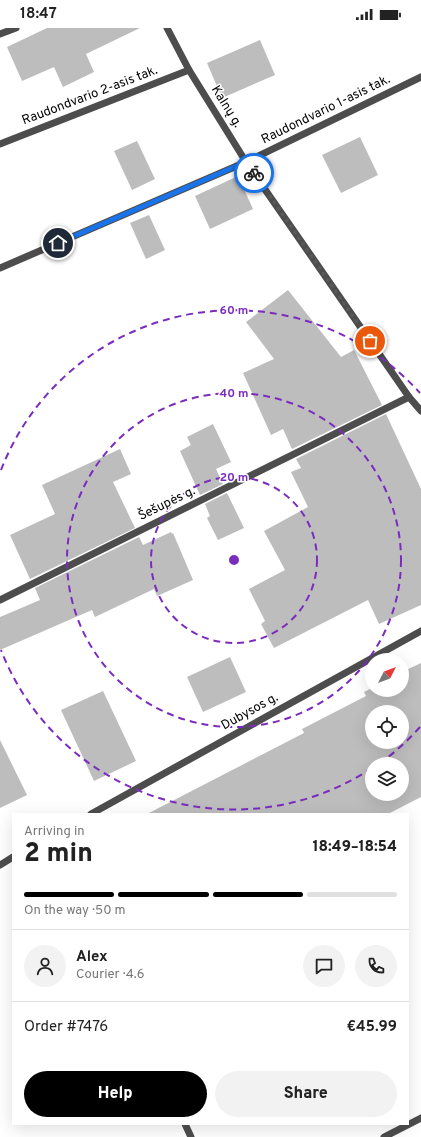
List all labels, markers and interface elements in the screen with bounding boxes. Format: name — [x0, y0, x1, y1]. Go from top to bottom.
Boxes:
text: 18:47 — [20, 5, 57, 24]
street label: Raudondvario 2-asis tak. — [20, 63, 160, 129]
street label: Raudondvario 1-asis tak. — [259, 72, 393, 148]
street label: Kalnų g. — [207, 83, 245, 131]
courier — [234, 153, 274, 193]
icon: bike — [243, 162, 265, 184]
pin — [41, 226, 75, 260]
icon: home — [47, 232, 69, 254]
text: 60 m — [220, 303, 248, 319]
pin — [353, 324, 387, 358]
icon: bag — [359, 330, 381, 352]
text: 40 m — [219, 386, 249, 402]
text: 20 m — [220, 470, 248, 486]
street label: Šešupės g. — [135, 481, 198, 525]
centre of rings — [227, 553, 241, 567]
north arrow — [365, 653, 409, 697]
map controls — [365, 653, 409, 801]
street label: Dubysos g. — [219, 690, 281, 734]
button: locate — [365, 705, 409, 749]
button: layers — [365, 757, 409, 801]
text: Arriving in — [24, 824, 85, 840]
text: 2 min — [24, 838, 93, 871]
text: 18:49–18:54 — [312, 838, 397, 857]
text: On the way · 50 m — [24, 903, 126, 919]
button: person — [24, 945, 66, 987]
button: chat — [303, 945, 345, 987]
button: phone — [355, 945, 397, 987]
text: Alex — [76, 948, 108, 967]
text: Courier · 4.6 — [76, 967, 144, 983]
text: Order #7476 — [24, 1018, 108, 1037]
text: €45.99 — [347, 1018, 397, 1037]
button: Help — [24, 1071, 207, 1117]
button: Share — [215, 1071, 397, 1117]

